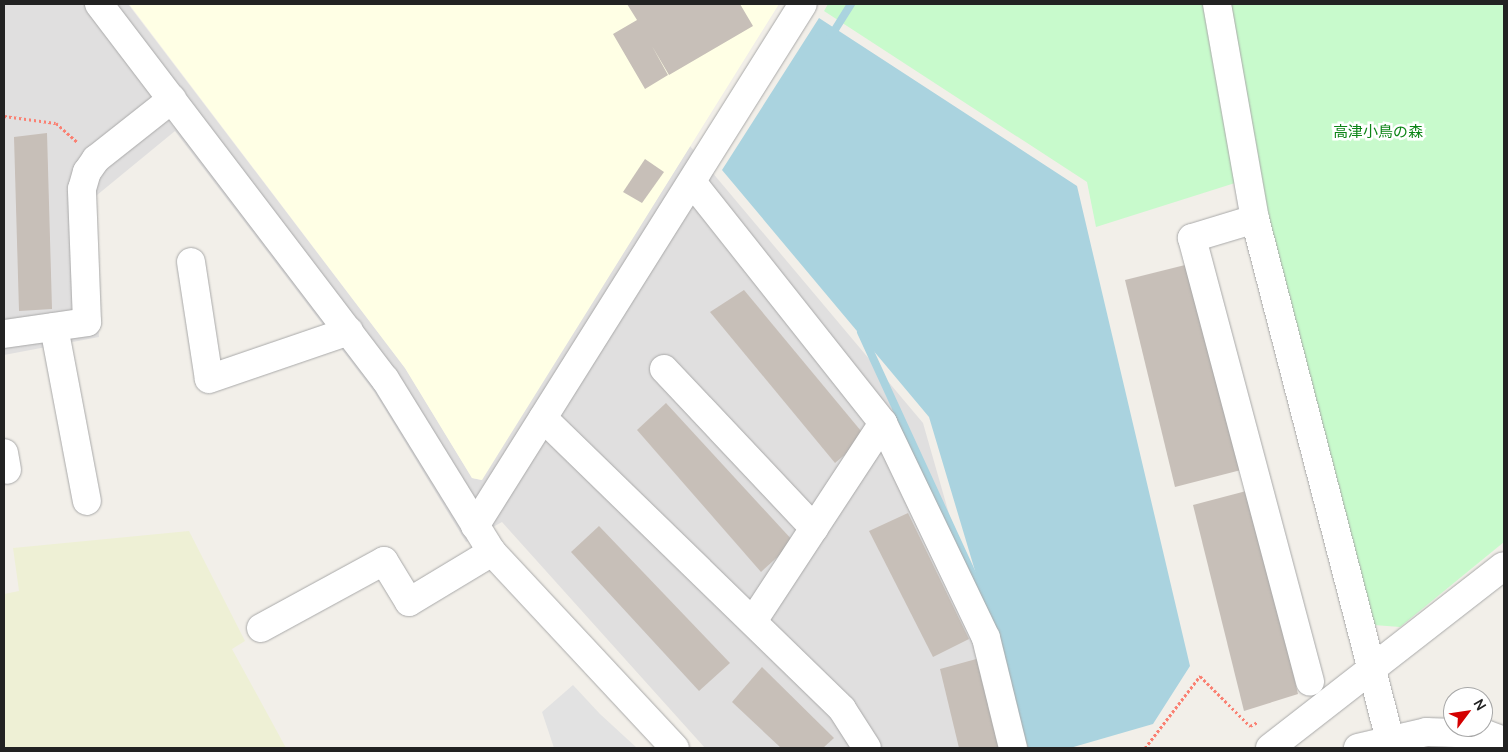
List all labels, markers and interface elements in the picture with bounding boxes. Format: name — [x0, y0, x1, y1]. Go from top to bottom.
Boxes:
park label: 高津小鳥の森 — [1333, 123, 1423, 141]
north arrow — [1443, 687, 1493, 737]
text: N — [1470, 695, 1491, 714]

